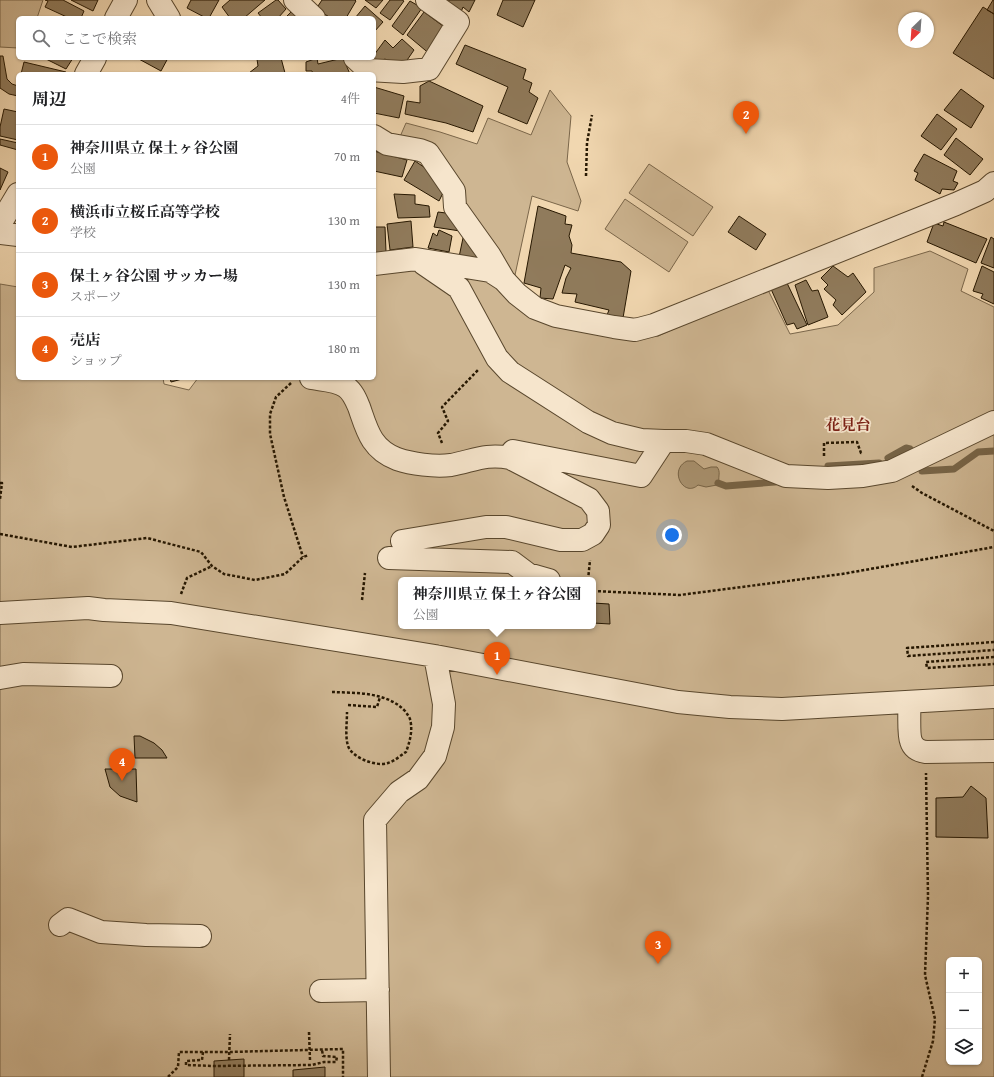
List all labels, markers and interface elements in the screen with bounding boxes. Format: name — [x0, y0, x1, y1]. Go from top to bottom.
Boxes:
north arrow — [898, 12, 934, 48]
search box — [16, 16, 376, 60]
icon: search — [30, 27, 52, 49]
text: ここで検索 — [62, 28, 137, 49]
text: 周辺 — [32, 86, 66, 111]
text: 4件 — [341, 89, 360, 108]
pin: 2 — [733, 101, 759, 134]
text: 神奈川県立 保土ヶ谷公園 — [70, 137, 238, 158]
text: 1 — [42, 147, 48, 166]
text: 70 m — [334, 147, 360, 166]
text: 公園 — [70, 159, 96, 178]
text: 横浜市立桜丘高等学校 — [70, 201, 220, 222]
text: 2 — [42, 211, 48, 230]
text: 130 m — [328, 211, 360, 230]
text: 学校 — [70, 223, 96, 242]
text: 保土ヶ谷公園 サッカー場 — [70, 265, 238, 286]
text: 3 — [42, 275, 48, 294]
text: 130 m — [328, 275, 360, 294]
text: スポーツ — [70, 287, 121, 306]
text: 売店 — [70, 329, 100, 350]
text: 4 — [42, 339, 48, 358]
text: 180 m — [328, 339, 360, 358]
text: ショップ — [70, 351, 122, 370]
district label: 花見台 — [825, 414, 871, 435]
your location — [662, 525, 682, 545]
popup — [398, 577, 596, 629]
text: 神奈川県立 保土ヶ谷公園 — [413, 583, 581, 604]
text: 公園 — [413, 605, 439, 624]
pin: 1 — [484, 642, 510, 675]
pin: 4 — [109, 748, 135, 781]
pin: 3 — [645, 931, 671, 964]
map controls — [946, 957, 982, 1065]
button: + — [946, 957, 982, 993]
button: − — [946, 993, 982, 1029]
button: layers — [946, 1029, 982, 1065]

